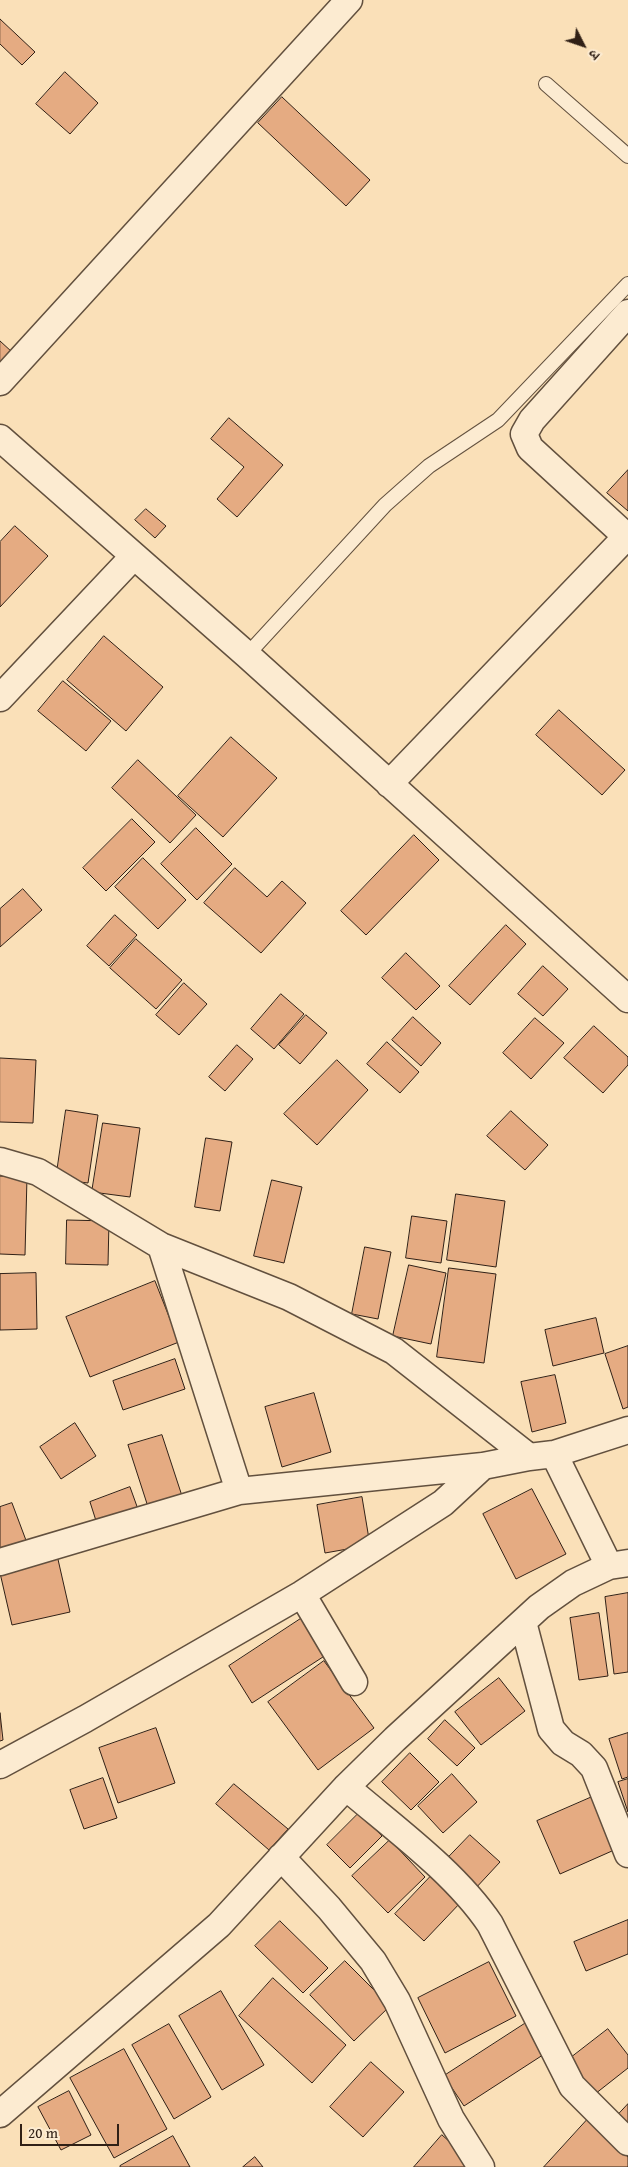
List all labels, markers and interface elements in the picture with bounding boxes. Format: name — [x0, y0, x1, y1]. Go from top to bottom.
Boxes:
north arrow — [558, 20, 608, 70]
text: उ — [584, 46, 604, 64]
scale bar — [22, 2114, 121, 2146]
text: 20 m — [28, 2122, 58, 2143]

